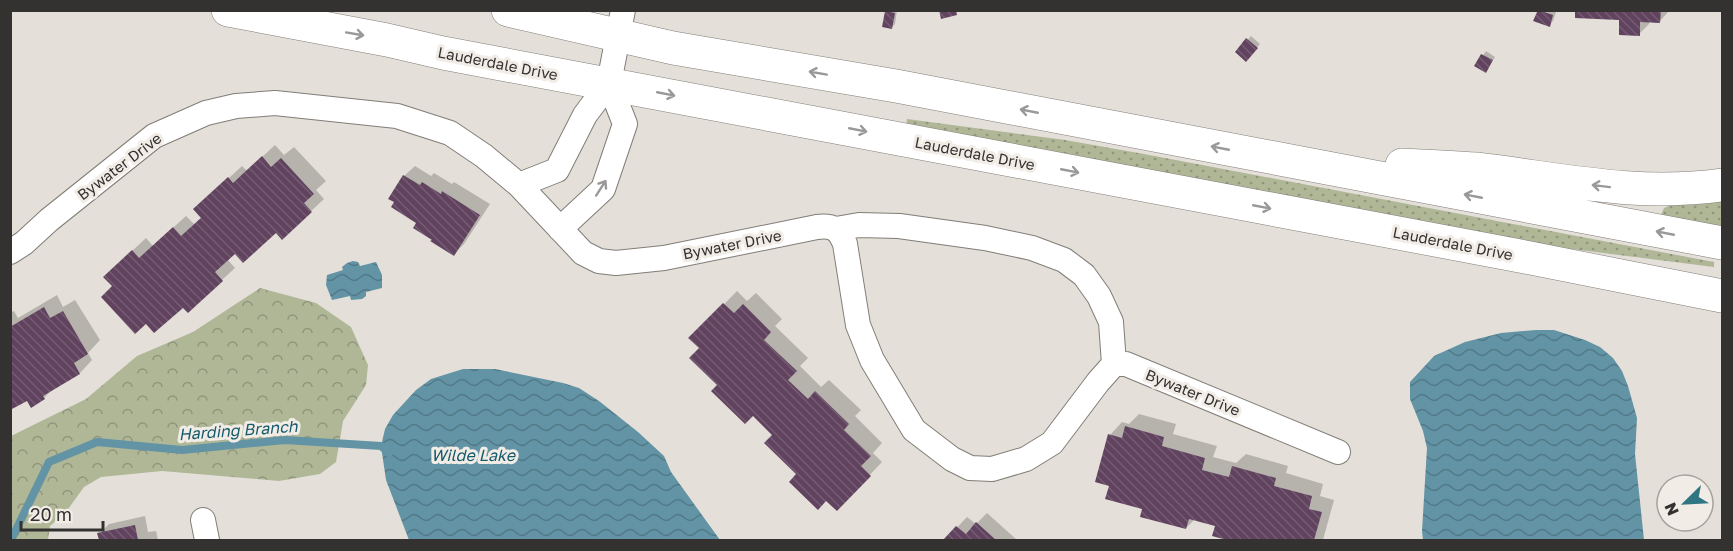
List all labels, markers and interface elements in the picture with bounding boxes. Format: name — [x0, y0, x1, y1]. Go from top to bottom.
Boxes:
one-way arrow — [344, 29, 364, 40]
street label: Lauderdale Drive — [436, 43, 560, 84]
one-way arrow — [809, 67, 828, 78]
one-way arrow — [656, 89, 676, 100]
one-way arrow — [1019, 105, 1039, 116]
one-way arrow — [848, 125, 867, 136]
street label: Bywater Drive — [74, 128, 165, 203]
street label: Lauderdale Drive — [913, 133, 1037, 174]
one-way arrow — [1211, 142, 1230, 153]
one-way arrow — [1060, 166, 1079, 177]
one-way arrow — [595, 180, 607, 196]
one-way arrow — [1592, 181, 1612, 192]
one-way arrow — [1464, 190, 1484, 201]
one-way arrow — [1251, 202, 1271, 213]
street label: Lauderdale Drive — [1391, 223, 1515, 264]
street label: Bywater Drive — [681, 226, 783, 262]
one-way arrow — [1656, 227, 1675, 238]
street label: Bywater Drive — [1143, 365, 1243, 419]
water label: Harding Branch — [178, 416, 299, 444]
water label: Wilde Lake — [431, 445, 517, 465]
north arrow — [1655, 473, 1715, 533]
scale bar — [21, 494, 104, 532]
text: N — [1660, 499, 1683, 519]
text: 20 m — [30, 503, 72, 525]

